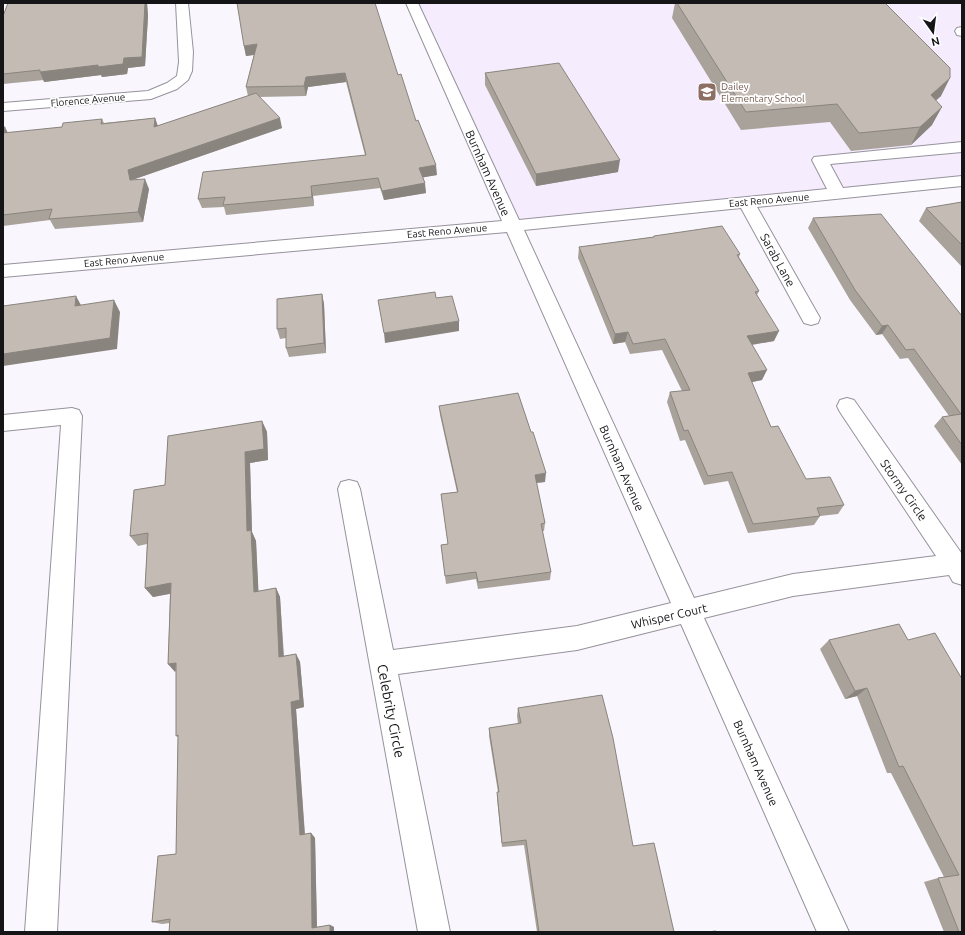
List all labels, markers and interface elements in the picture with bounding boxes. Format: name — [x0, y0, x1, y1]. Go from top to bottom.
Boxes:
north arrow — [913, 12, 953, 52]
text: N — [930, 35, 941, 49]
school or university icon: Dailey Elementary School — [696, 81, 718, 103]
place label: Dailey Elementary School — [721, 81, 805, 104]
street label: Florence Avenue — [50, 91, 126, 109]
street label: Burnham Avenue — [463, 128, 513, 218]
street label: East Reno Avenue — [728, 191, 810, 209]
street label: East Reno Avenue — [406, 222, 488, 240]
street label: Sarab Lane — [758, 231, 798, 289]
street label: East Reno Avenue — [83, 251, 165, 269]
street label: Burnham Avenue — [597, 423, 647, 513]
street label: Stormy Circle — [878, 457, 930, 523]
street label: Whisper Court — [630, 601, 708, 631]
street label: Celebrity Circle — [374, 663, 408, 759]
street label: Burnham Avenue — [731, 718, 781, 808]

